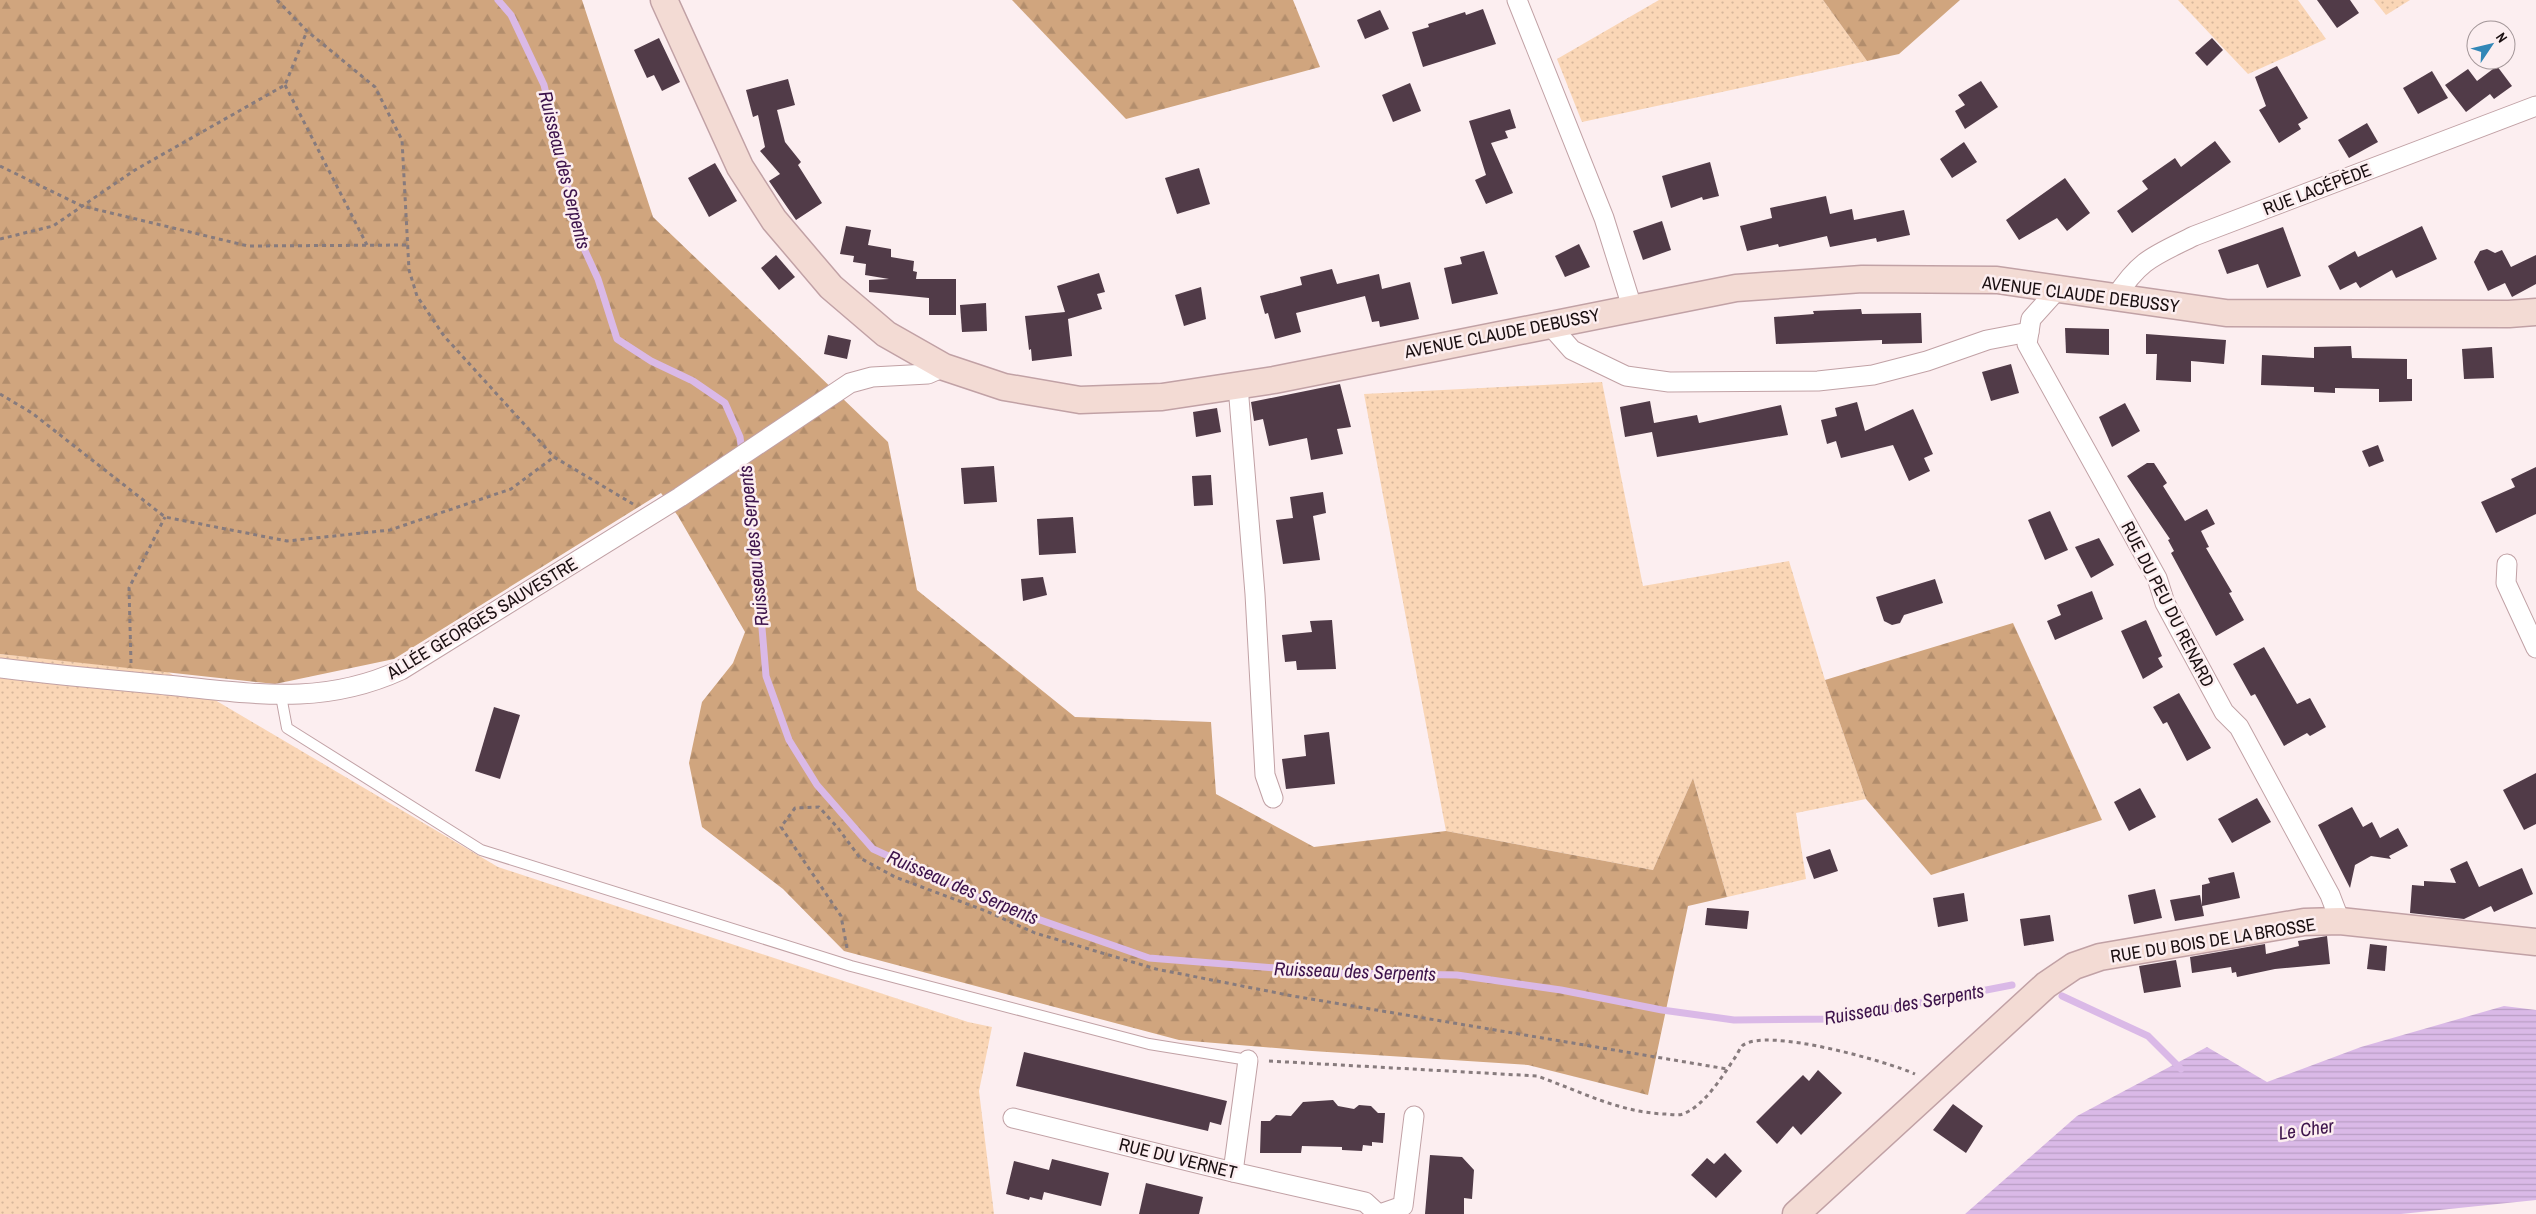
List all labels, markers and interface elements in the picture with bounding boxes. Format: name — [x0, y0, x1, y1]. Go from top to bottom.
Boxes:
north arrow — [2466, 20, 2516, 70]
text: N — [2492, 29, 2511, 46]
water label: Ruisseau des Serpents — [533, 88, 597, 252]
street label: RUE LACÉPÈDE — [2259, 157, 2375, 221]
street label: AVENUE CLAUDE DEBUSSY — [1980, 269, 2181, 319]
street label: AVENUE CLAUDE DEBUSSY — [1401, 302, 1602, 364]
water label: Ruisseau des Serpents — [732, 464, 774, 628]
street label: RUE DU PEU DU RENARD — [2115, 517, 2221, 691]
street label: ALLÉE GEORGES SAUVESTRE — [381, 551, 582, 685]
water label: Ruisseau des Serpents — [883, 843, 1043, 931]
street label: RUE DU BOIS DE LA BROSSE — [2109, 911, 2317, 969]
water label: Ruisseau des Serpents — [1274, 955, 1437, 987]
water label: Ruisseau des Serpents — [1822, 977, 1986, 1031]
water label: Le Cher — [2277, 1112, 2336, 1146]
street label: RUE DU VERNET — [1116, 1131, 1240, 1185]

